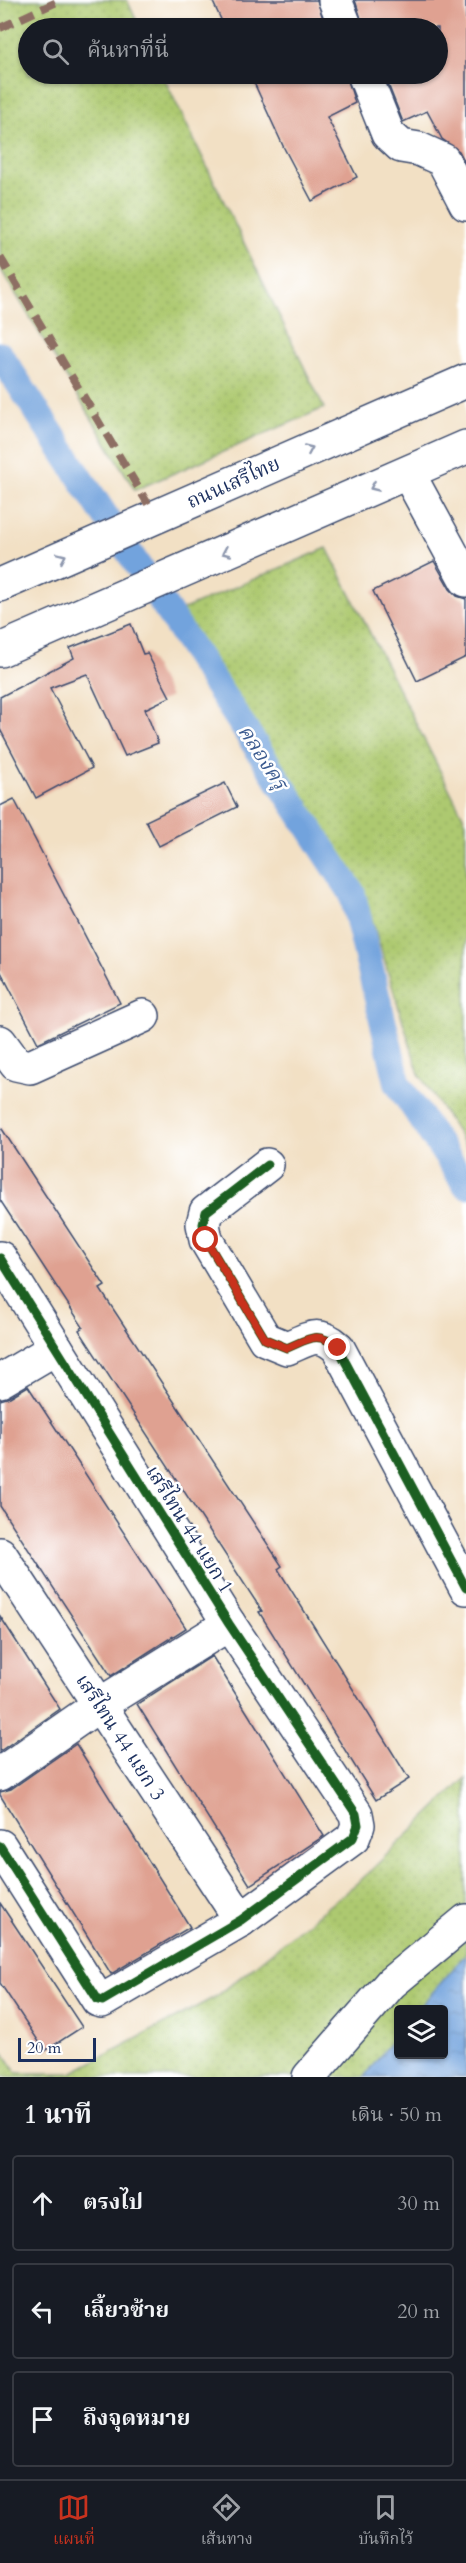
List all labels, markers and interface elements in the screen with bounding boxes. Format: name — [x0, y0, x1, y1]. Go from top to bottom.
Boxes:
search box — [18, 18, 448, 84]
icon: search — [39, 35, 72, 68]
text: ค้นหาที่นี่ — [87, 35, 169, 65]
one-way arrow — [302, 444, 313, 456]
street label: ถนนเสรีไทย — [182, 450, 284, 515]
one-way arrow — [369, 480, 380, 492]
one-way arrow — [221, 544, 232, 556]
one-way arrow — [56, 553, 67, 565]
water label: คลองครุ — [231, 719, 296, 798]
route start — [192, 1226, 218, 1252]
route end — [324, 1334, 350, 1360]
street label: เสรีไทน 44 แยก 1 — [139, 1460, 240, 1598]
street label: เสรีไทน 44 แยก 3 — [69, 1669, 172, 1806]
map controls — [394, 2005, 448, 2059]
button: layers — [394, 2005, 448, 2059]
scale bar — [18, 2035, 96, 2062]
text: 20 m — [27, 2037, 61, 2059]
text: 1 นาที — [24, 2097, 92, 2132]
text: เดิน · 50 m — [351, 2101, 442, 2128]
icon: ahead — [26, 2187, 59, 2220]
text: ตรงไป — [83, 2187, 143, 2217]
text: 30 m — [397, 2190, 440, 2217]
icon: left — [26, 2295, 59, 2328]
text: เลี้ยวซ้าย — [83, 2295, 169, 2325]
text: 20 m — [397, 2298, 440, 2325]
icon: arrive — [26, 2403, 59, 2436]
text: ถึงจุดหมาย — [83, 2403, 190, 2433]
tab: แผนที่ — [53, 2491, 95, 2553]
tab: เส้นทาง — [201, 2491, 253, 2553]
tab: บันทึกไว้ — [359, 2491, 413, 2553]

